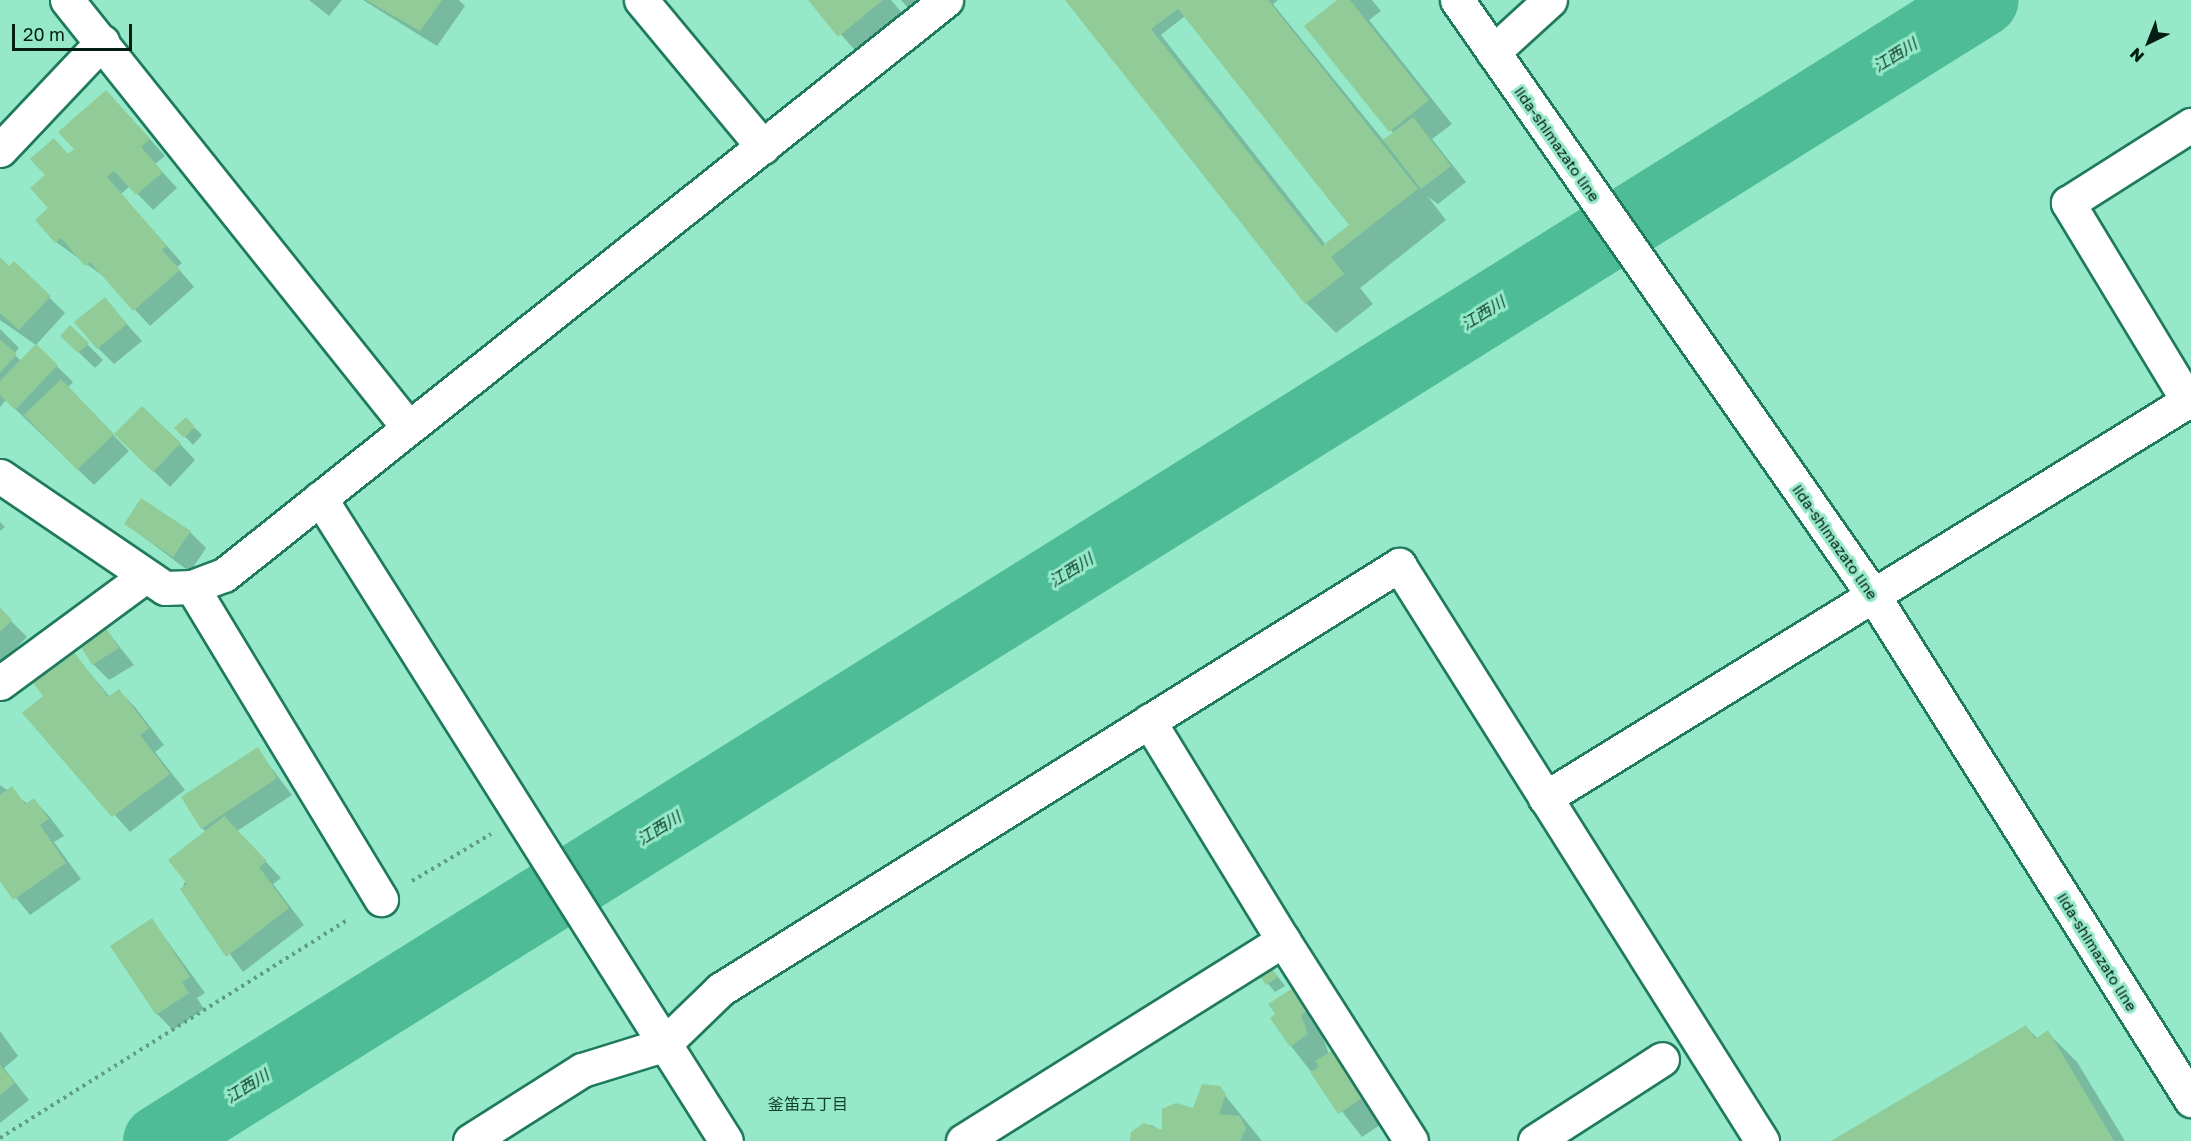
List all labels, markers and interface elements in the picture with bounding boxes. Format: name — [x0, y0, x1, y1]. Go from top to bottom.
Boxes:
scale bar — [15, 12, 135, 50]
north arrow — [2119, 12, 2179, 72]
text: 20 m — [23, 23, 65, 45]
water label: 江西川 — [1870, 34, 1920, 76]
text: N — [2125, 44, 2148, 67]
street label: iida-shimazato line — [1511, 83, 1603, 205]
water label: 江西川 — [1458, 292, 1508, 334]
street label: iida-shimazato line — [1789, 481, 1881, 603]
water label: 江西川 — [1046, 549, 1096, 591]
water label: 江西川 — [634, 807, 684, 849]
street label: iida-shimazato line — [2053, 890, 2141, 1014]
water label: 江西川 — [222, 1065, 272, 1107]
district label: 釜笛五丁目 — [768, 1094, 848, 1114]

